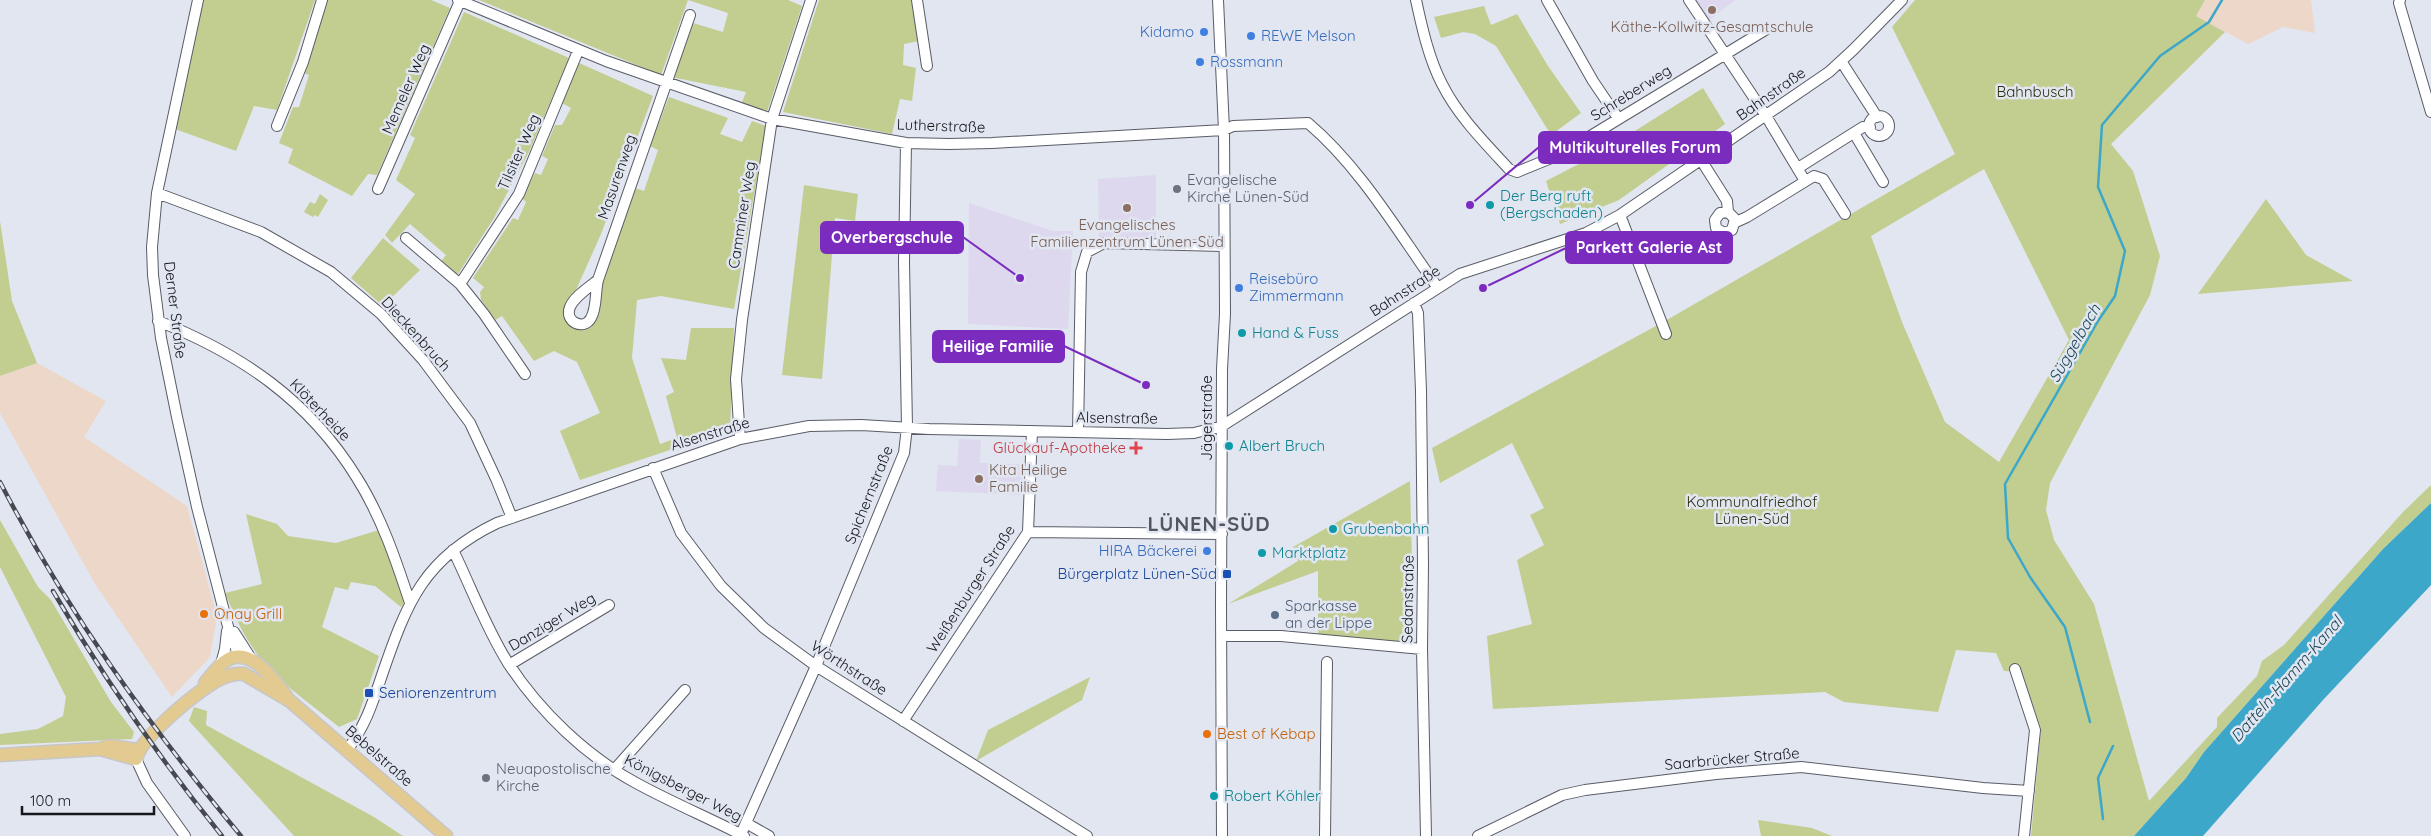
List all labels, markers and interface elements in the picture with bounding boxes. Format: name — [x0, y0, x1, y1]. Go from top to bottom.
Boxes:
marker: Käthe-Kollwitz-Gesamtschule — [1706, 4, 1718, 16]
place label: Käthe-Kollwitz-Gesamtschule — [1610, 17, 1814, 36]
place label: Kidamo — [1140, 22, 1194, 41]
marker: Kidamo — [1198, 26, 1210, 38]
place label: REWE Melson — [1261, 26, 1356, 45]
marker: REWE Melson — [1245, 30, 1257, 42]
street label: Memeler Weg — [377, 41, 434, 137]
place label: Rossmann — [1210, 52, 1283, 71]
marker: Rossmann — [1194, 56, 1206, 68]
street label: Schreberweg — [1587, 60, 1675, 125]
street label: Bahnstraße — [1732, 63, 1809, 124]
park label: Bahnbusch — [1997, 82, 2074, 101]
street label: Tilsiter Weg — [493, 111, 544, 193]
street label: Lutherstraße — [896, 114, 986, 137]
street label: Masurenweg — [593, 132, 640, 222]
callout: Multikulturelles Forum — [1539, 132, 1731, 163]
text: Multikulturelles Forum — [1549, 137, 1721, 157]
street label: Camminer Weg — [724, 160, 759, 270]
place label: Evangelische Kirche Lünen-Süd — [1187, 170, 1309, 206]
marker: Evangelische Kirche Lünen-Süd — [1171, 183, 1183, 195]
place label: Der Berg ruft (Bergschaden) — [1500, 186, 1603, 222]
marker: Der Berg ruft (Bergschaden) — [1484, 199, 1496, 211]
marker: Evangelisches Familienzentrum Lünen-Süd — [1121, 202, 1133, 214]
place label: Evangelisches Familienzentrum Lünen-Süd — [1030, 215, 1224, 251]
callout: Overbergschule — [821, 222, 963, 253]
text: Overbergschule — [831, 227, 953, 247]
callout: Parkett Galerie Ast — [1566, 232, 1732, 263]
text: Parkett Galerie Ast — [1576, 237, 1722, 257]
street label: Derner Straße — [160, 260, 191, 360]
street label: Bahnstraße — [1366, 261, 1444, 320]
place label: Reisebüro Zimmermann — [1249, 269, 1344, 305]
marker: Reisebüro Zimmermann — [1233, 282, 1245, 294]
street label: Dieckenbruch — [378, 292, 455, 375]
water label: Süggelbach — [2044, 300, 2105, 386]
place label: Hand & Fuss — [1252, 323, 1339, 342]
marker: Hand & Fuss — [1236, 327, 1248, 339]
callout: Heilige Familie — [933, 331, 1064, 362]
text: Heilige Familie — [942, 336, 1054, 356]
street label: Klöterheide — [286, 374, 355, 445]
street label: Jägerstraße — [1197, 375, 1216, 461]
street label: Alsenstraße — [1076, 407, 1158, 428]
street label: Alsenstraße — [668, 412, 752, 455]
place label: Albert Bruch — [1239, 436, 1325, 455]
place label: Glückauf-Apotheke — [993, 438, 1126, 457]
marker: Albert Bruch — [1223, 440, 1235, 452]
marker: Glückauf-Apotheke — [1130, 442, 1142, 454]
street label: Spichernstraße — [840, 443, 897, 547]
place label: Kita Heilige Familie — [989, 460, 1067, 496]
marker: Kita Heilige Familie — [973, 473, 985, 485]
park label: Kommunalfriedhof Lünen-Süd — [1687, 492, 1818, 528]
district label: LÜNEN-SÜD — [1147, 511, 1271, 536]
place label: Grubenbahn — [1343, 519, 1429, 538]
street label: Weißenburger Straße — [922, 521, 1019, 656]
marker: Grubenbahn — [1327, 523, 1339, 535]
place label: HIRA Bäckerei — [1099, 541, 1197, 560]
place label: Marktplatz — [1272, 543, 1346, 562]
marker: HIRA Bäckerei — [1201, 545, 1213, 557]
marker: Marktplatz — [1256, 547, 1268, 559]
street label: Sedanstraße — [1397, 555, 1418, 643]
place label: Bürgerplatz Lünen-Süd — [1058, 564, 1217, 583]
marker: Bürgerplatz Lünen-Süd — [1221, 568, 1233, 580]
street label: Danziger Weg — [505, 588, 599, 655]
place label: Sparkasse an der Lippe — [1285, 596, 1372, 632]
place label: Onay Grill — [214, 604, 282, 623]
marker: Onay Grill — [198, 608, 210, 620]
marker: Sparkasse an der Lippe — [1269, 609, 1281, 621]
water label: Datteln-Hamm-Kanal — [2226, 610, 2348, 746]
street label: Wörthstraße — [807, 636, 891, 699]
place label: Seniorenzentrum — [379, 683, 497, 702]
marker: Seniorenzentrum — [363, 687, 375, 699]
street label: Bebelstraße — [342, 721, 417, 790]
place label: Best of Kebap — [1217, 724, 1316, 743]
marker: Best of Kebap — [1201, 728, 1213, 740]
street label: Saarbrücker Straße — [1664, 743, 1800, 774]
street label: Königsberger Weg — [621, 750, 745, 825]
place label: Neuapostolische Kirche — [496, 759, 611, 795]
marker: Neuapostolische Kirche — [480, 772, 492, 784]
scale bar — [22, 784, 155, 816]
place label: Robert Köhler — [1224, 786, 1321, 805]
marker: Robert Köhler — [1208, 790, 1220, 802]
text: 100 m — [30, 791, 71, 810]

